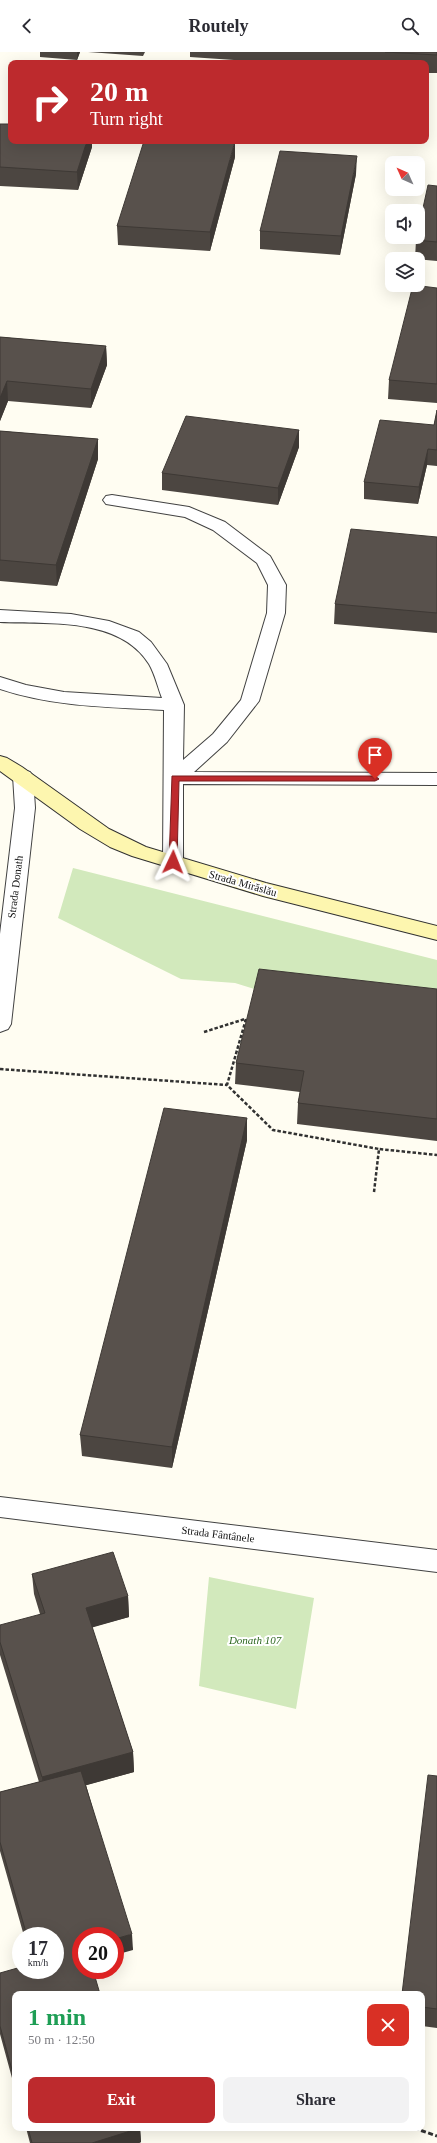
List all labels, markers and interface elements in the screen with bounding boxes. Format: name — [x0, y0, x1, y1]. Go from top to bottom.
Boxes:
icon: back — [16, 15, 38, 37]
icon: search — [399, 15, 421, 37]
text: Routely — [189, 16, 249, 36]
icon: right — [24, 76, 76, 128]
text: 20 m — [90, 76, 148, 107]
text: Turn right — [90, 109, 163, 129]
north arrow — [385, 156, 425, 196]
map controls — [385, 156, 425, 292]
button: sound — [385, 204, 425, 244]
button: layers — [385, 252, 425, 292]
pin — [358, 738, 392, 779]
icon: arrive — [364, 744, 386, 766]
position arrow — [152, 841, 194, 883]
street label: Strada Donath — [5, 854, 25, 919]
street label: Strada Mirăslău — [208, 868, 279, 899]
street label: Strada Fântânele — [181, 1524, 255, 1544]
park label: Donath 107 — [228, 1634, 282, 1646]
speed limit sign: 20 — [72, 1927, 124, 1979]
text: 17 — [28, 1937, 48, 1959]
text: km/h — [28, 1957, 48, 1968]
text: 1 min — [28, 2004, 86, 2030]
button: close — [367, 2004, 409, 2046]
text: 50 m · 12:50 — [28, 2032, 95, 2047]
button: Exit — [28, 2077, 215, 2123]
button: Share — [223, 2077, 409, 2123]

